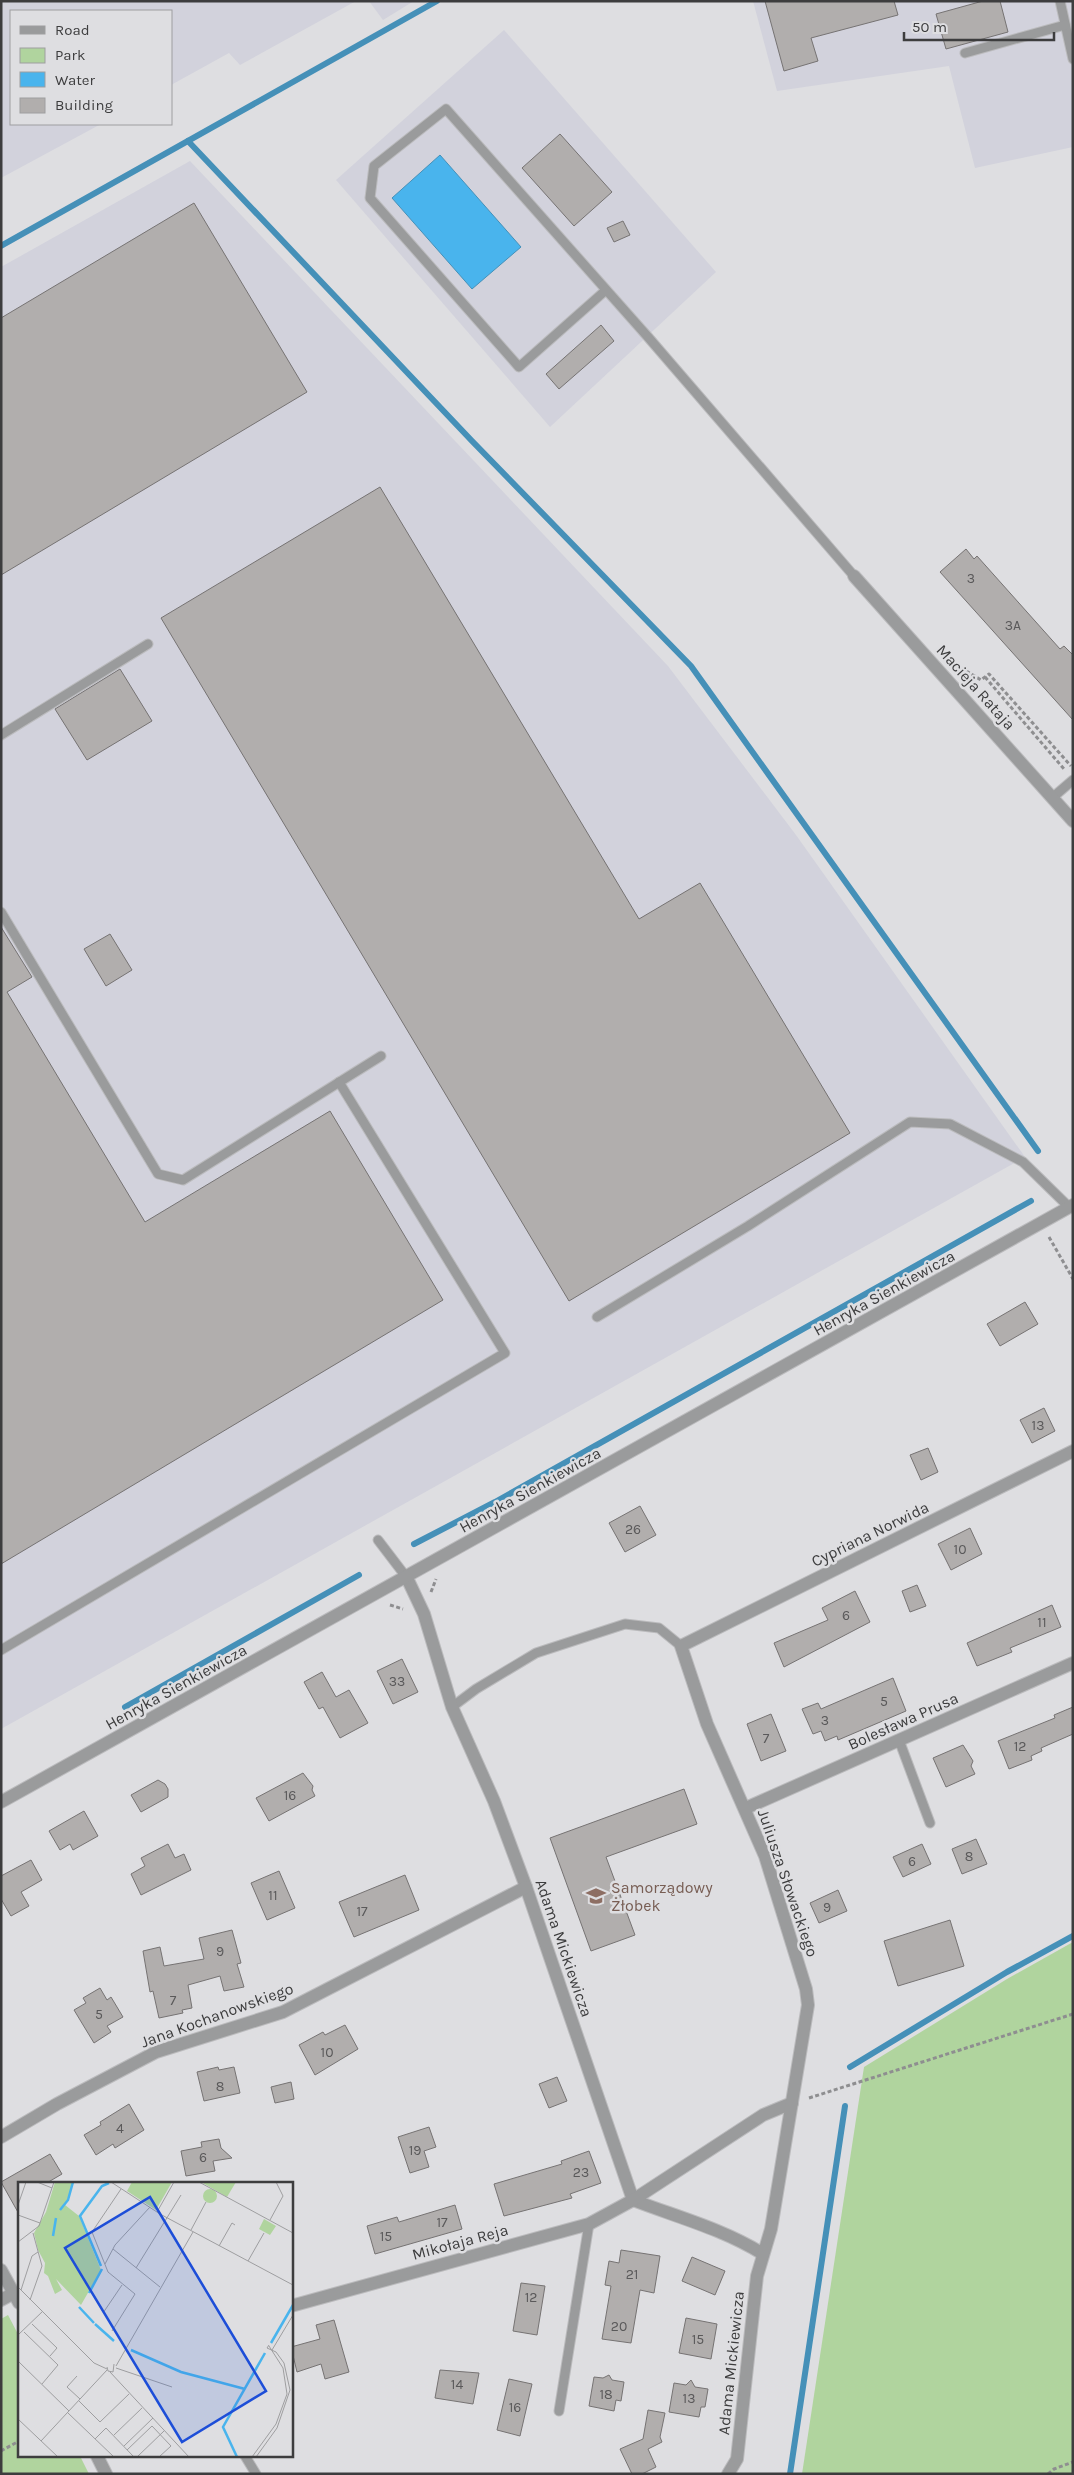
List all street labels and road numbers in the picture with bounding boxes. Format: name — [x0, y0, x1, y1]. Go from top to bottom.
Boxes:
street label: Macieja Rataja — [933, 640, 1019, 734]
street label: Henryka Sienkiewicza — [810, 1246, 958, 1340]
street label: Henryka Sienkiewicza — [456, 1443, 604, 1537]
street label: Cypriana Norwida — [808, 1497, 932, 1571]
street label: Henryka Sienkiewicza — [102, 1640, 250, 1734]
street label: Bolesława Prusa — [845, 1688, 961, 1754]
street label: Juliusza Słowackiego — [754, 1807, 822, 1959]
street label: Adama Mickiewicza — [531, 1877, 597, 2019]
street label: Jana Kochanowskiego — [138, 1979, 296, 2051]
street label: Mikołaja Reja — [410, 2220, 510, 2264]
street label: Adama Mickiewicza — [714, 2290, 748, 2436]

